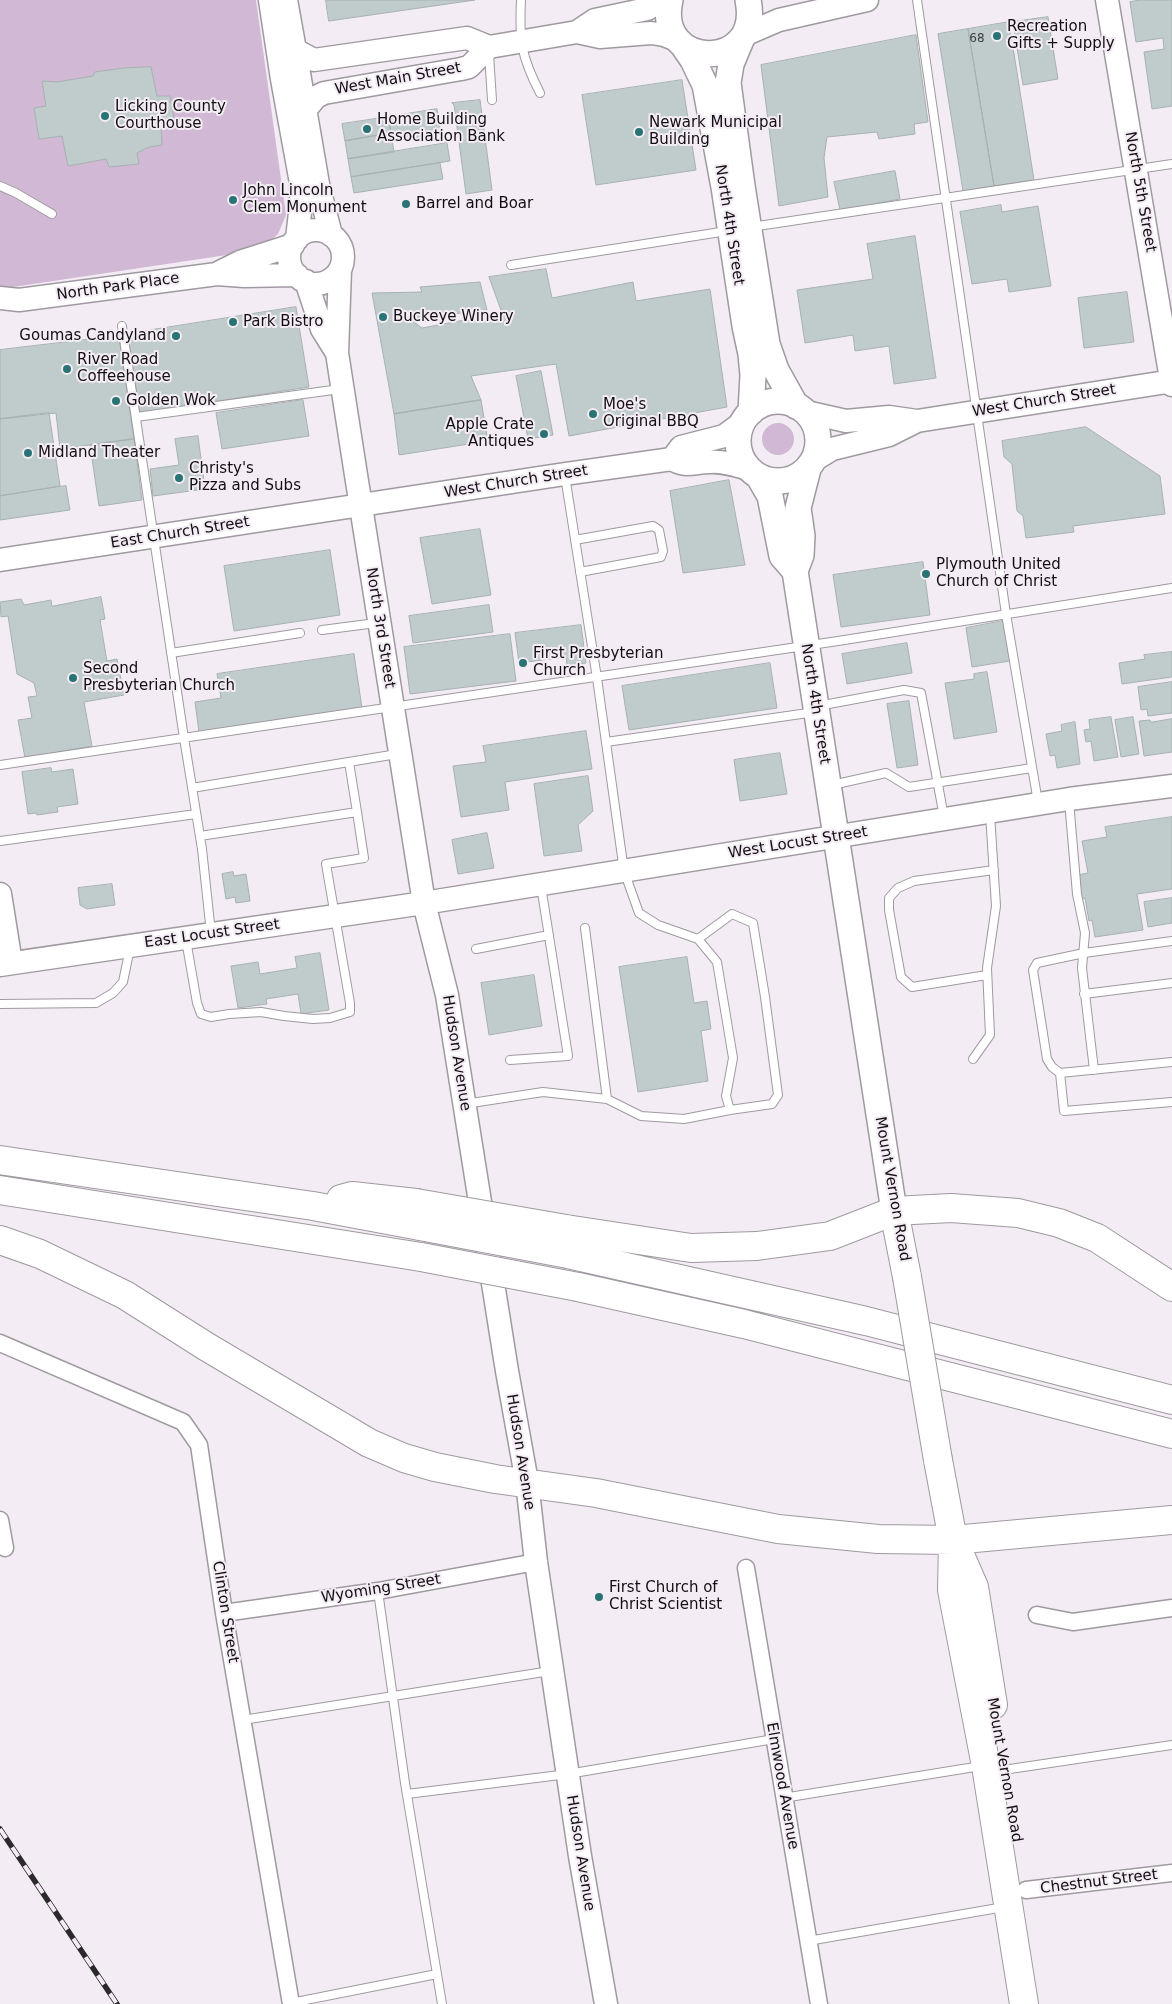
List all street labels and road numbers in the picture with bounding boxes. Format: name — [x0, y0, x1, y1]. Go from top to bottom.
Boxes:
street label: West Main Street — [334, 59, 462, 99]
street label: North 5th Street — [1121, 130, 1159, 254]
street label: North 4th Street — [711, 163, 747, 287]
street label: North Park Place — [55, 269, 181, 305]
street label: West Church Street — [971, 381, 1117, 421]
street label: West Church Street — [443, 462, 589, 502]
street label: East Church Street — [109, 513, 251, 553]
street label: North 3rd Street — [362, 566, 398, 690]
street label: North 4th Street — [797, 642, 833, 766]
street label: West Locust Street — [727, 823, 869, 863]
street label: East Locust Street — [143, 916, 281, 952]
street label: Hudson Avenue — [438, 994, 474, 1112]
street label: Mount Vernon Road — [870, 1115, 914, 1263]
street label: Hudson Avenue — [502, 1393, 538, 1511]
street label: Clinton Street — [208, 1560, 242, 1664]
street label: Wyoming Street — [320, 1571, 442, 1607]
street label: Mount Vernon Road — [982, 1696, 1026, 1844]
street label: Elmwood Avenue — [762, 1721, 802, 1851]
street label: Hudson Avenue — [562, 1794, 598, 1912]
street label: Chestnut Street — [1039, 1866, 1159, 1898]

